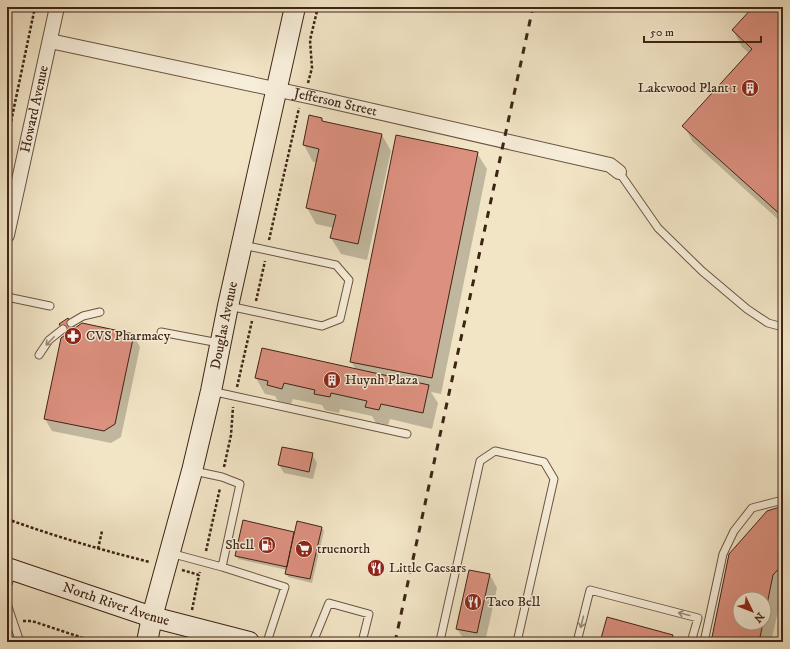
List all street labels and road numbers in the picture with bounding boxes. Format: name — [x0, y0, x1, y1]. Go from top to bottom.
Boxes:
street label: Howard Avenue — [16, 63, 53, 154]
street label: Jefferson Street — [290, 84, 379, 121]
street label: Douglas Avenue — [207, 280, 242, 371]
street label: North River Avenue — [60, 578, 172, 630]

